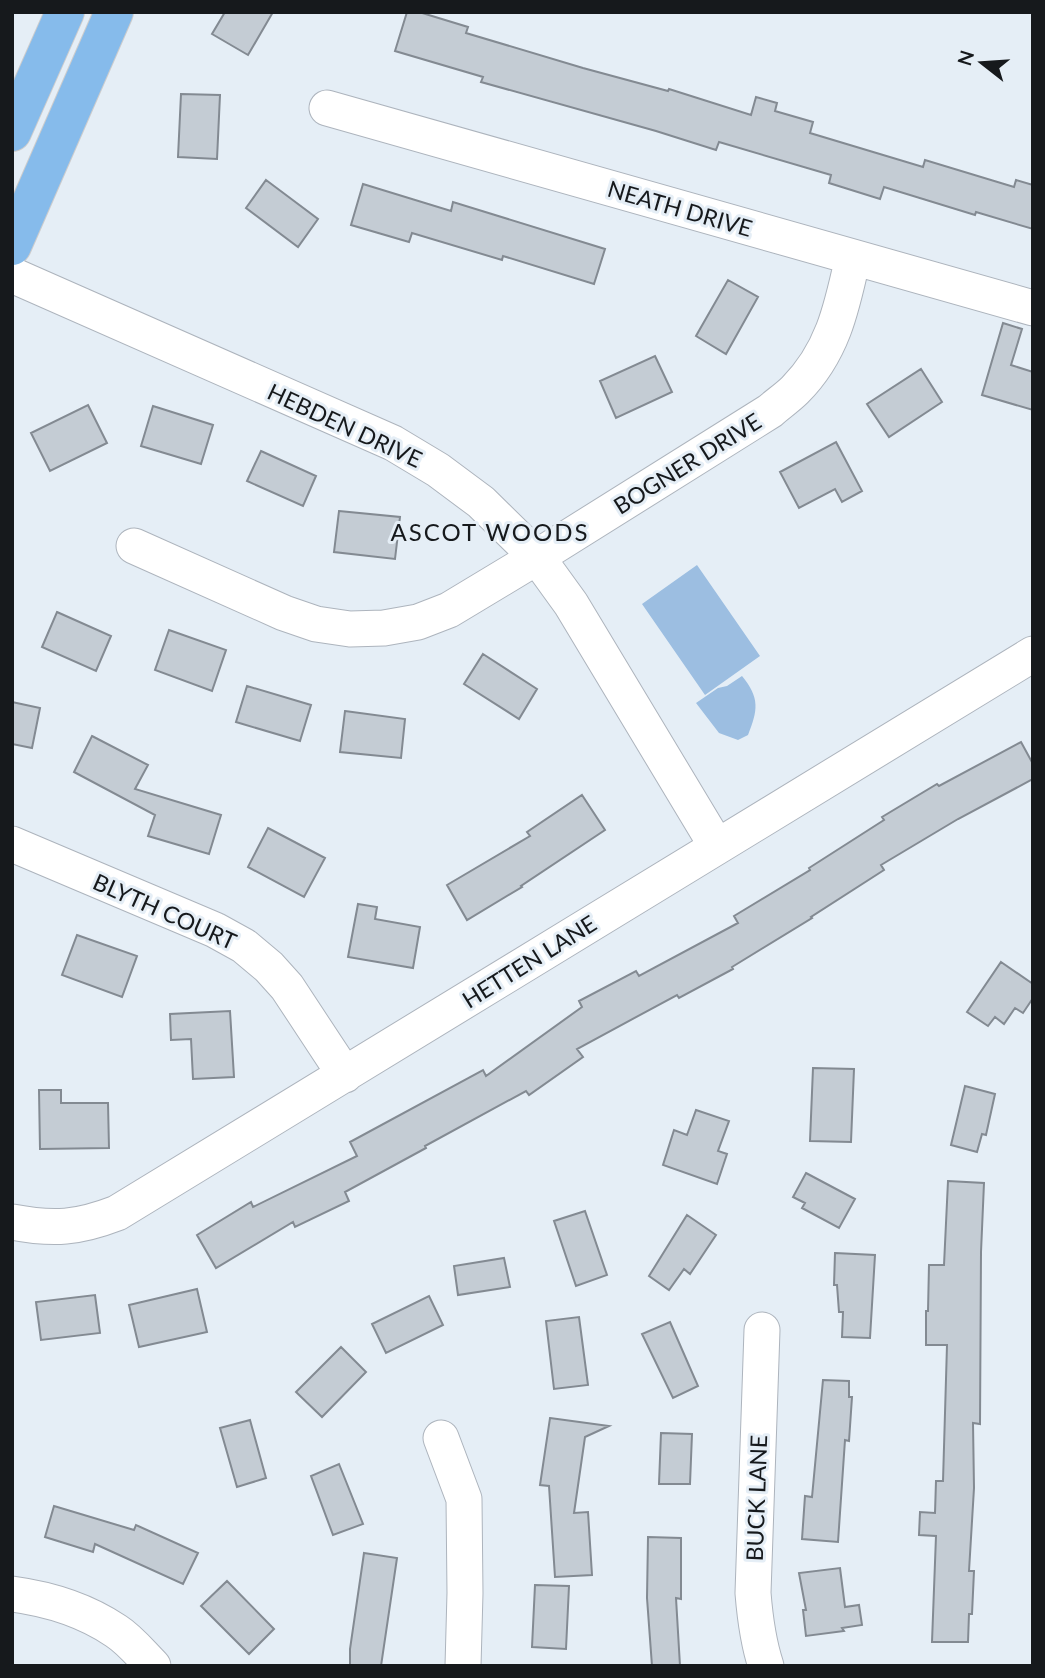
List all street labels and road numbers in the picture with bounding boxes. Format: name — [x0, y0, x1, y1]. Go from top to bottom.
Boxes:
street label: NEATH DRIVE — [605, 174, 755, 242]
street label: HEBDEN DRIVE — [263, 377, 427, 473]
street label: BOGNER DRIVE — [608, 407, 766, 519]
street label: BLYTH COURT — [89, 867, 241, 955]
street label: HETTEN LANE — [457, 909, 601, 1013]
street label: BUCK LANE — [740, 1434, 772, 1562]

